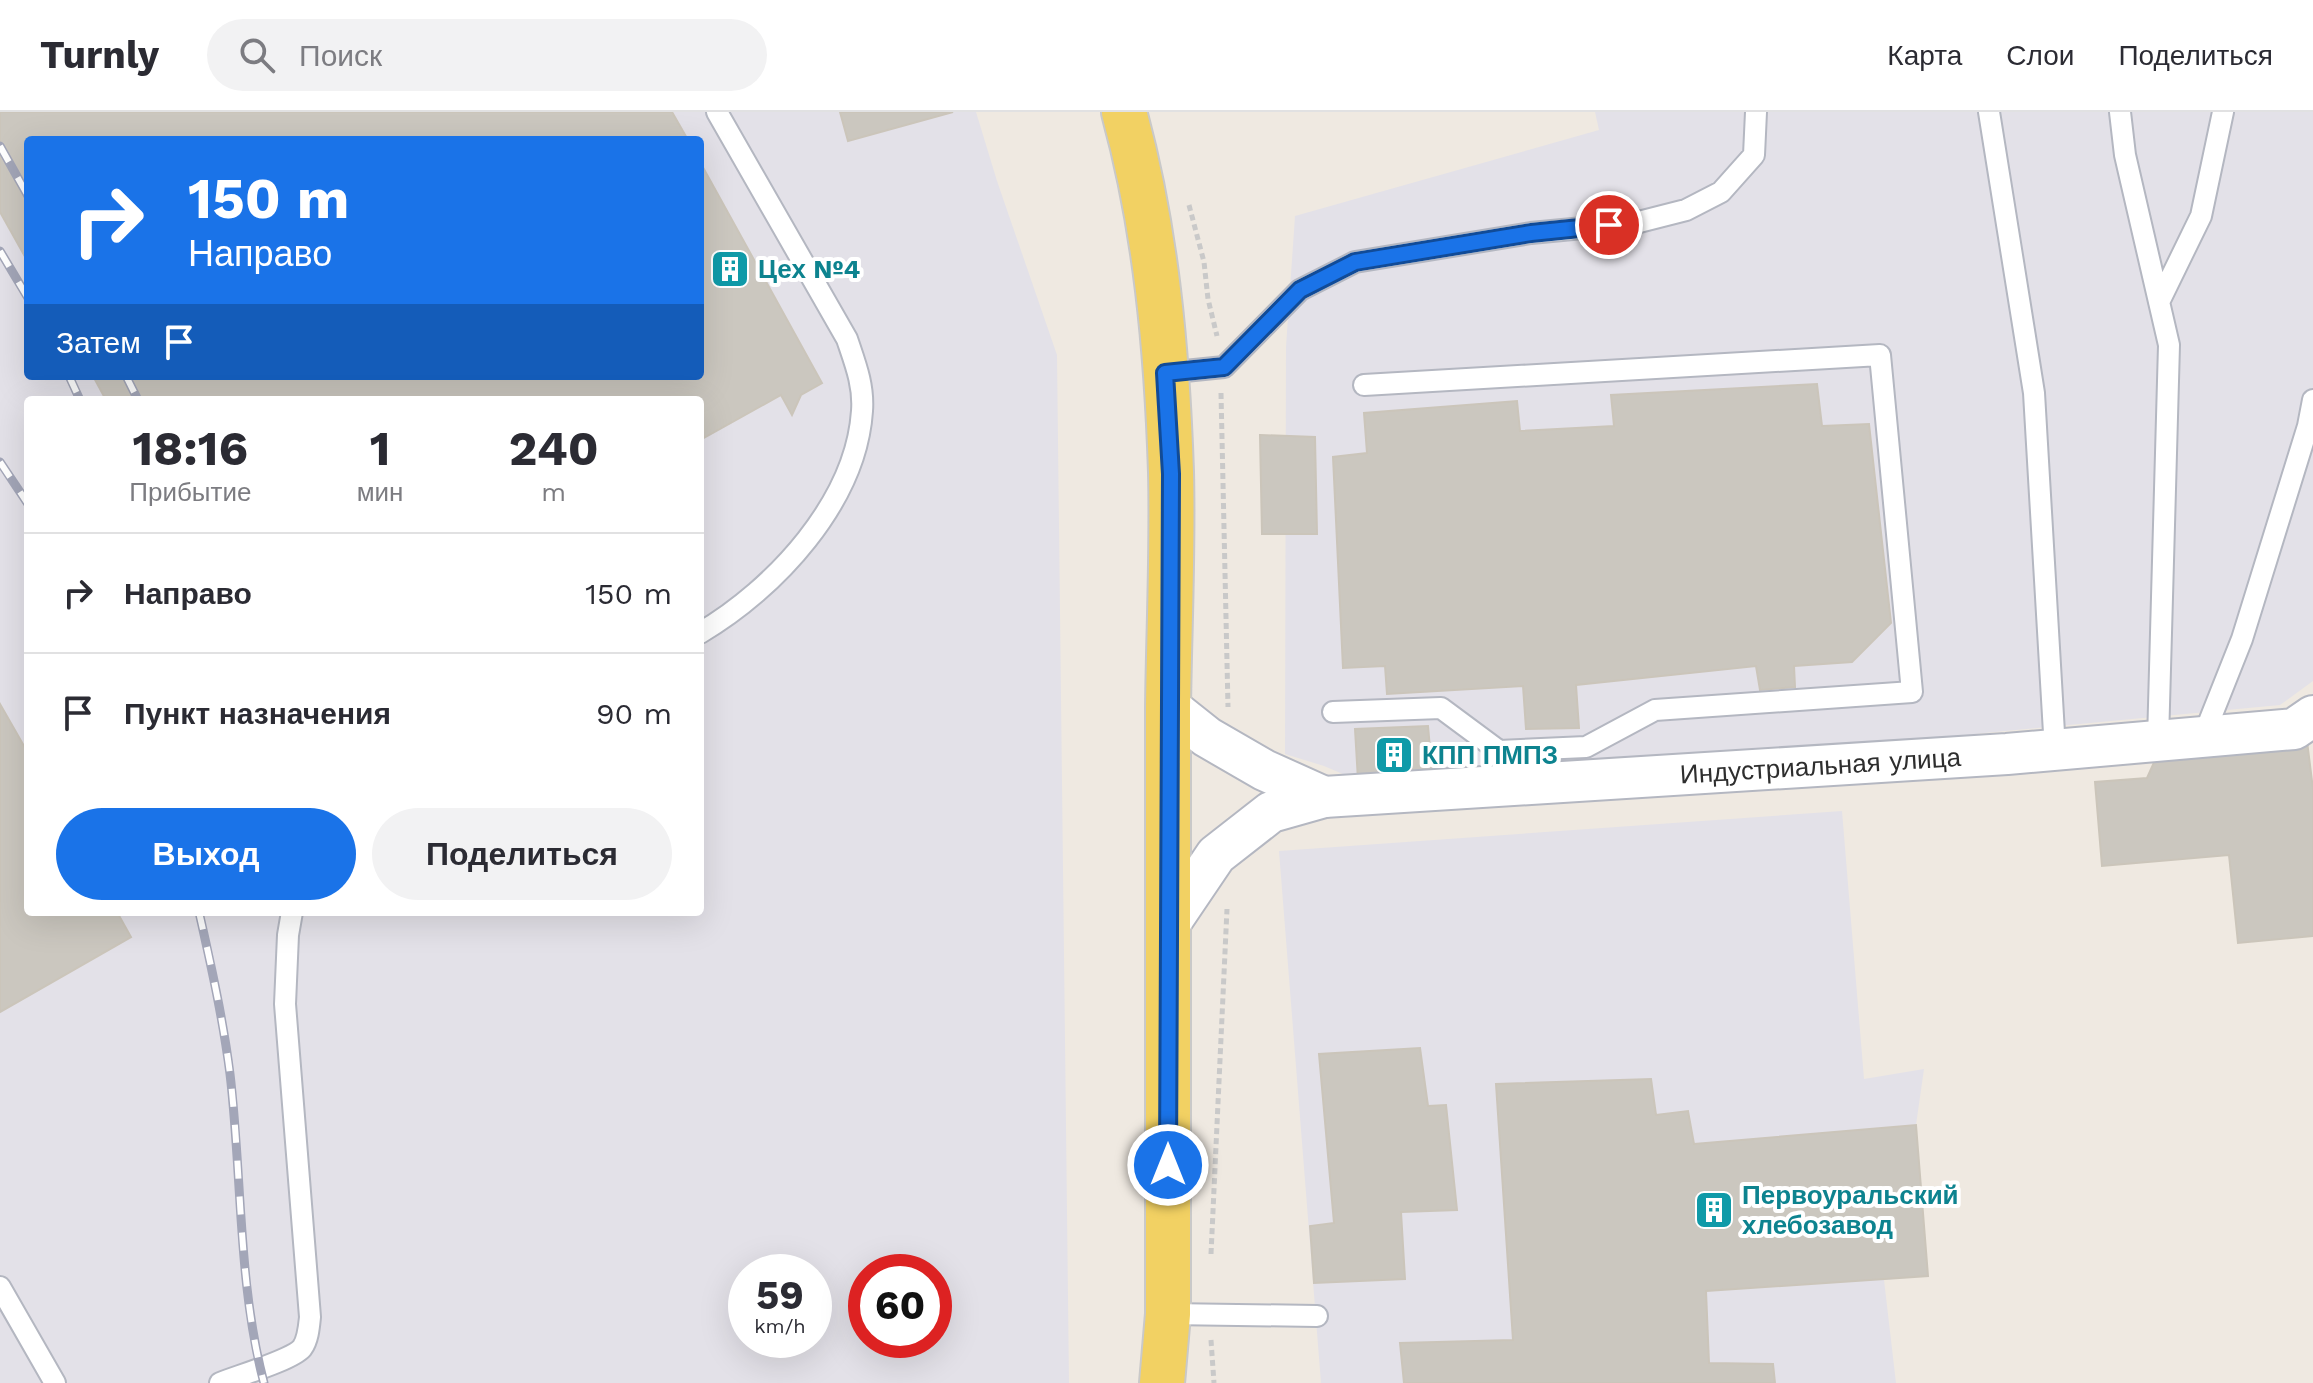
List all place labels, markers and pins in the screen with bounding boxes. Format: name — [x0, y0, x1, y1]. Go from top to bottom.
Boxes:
pin — [1575, 191, 1643, 259]
building icon: Цех №4 — [709, 248, 751, 290]
place label: Цех №4 — [758, 254, 861, 284]
building icon: КПП ПМПЗ — [1373, 734, 1415, 776]
place label: КПП ПМПЗ — [1422, 740, 1558, 770]
place label: Первоуральский хлебозавод — [1742, 1180, 1959, 1240]
building icon: Первоуральский хлебозавод — [1693, 1189, 1735, 1231]

